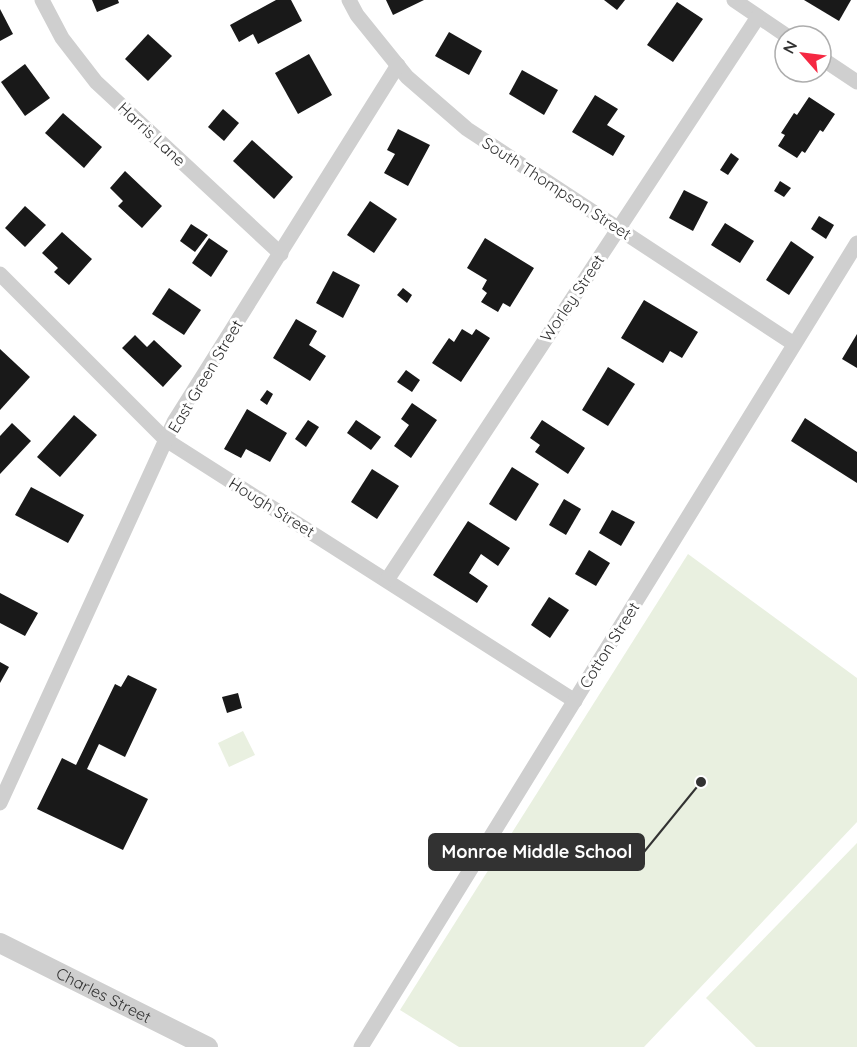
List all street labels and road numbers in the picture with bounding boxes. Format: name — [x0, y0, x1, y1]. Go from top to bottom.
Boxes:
street label: Harris Lane — [114, 98, 190, 170]
street label: South Thompson Street — [479, 132, 635, 244]
street label: Worley Street — [536, 251, 608, 345]
street label: East Green Street — [163, 316, 247, 436]
street label: Hough Street — [225, 473, 319, 541]
street label: Cotton Street — [575, 598, 643, 692]
street label: Charles Street — [53, 963, 155, 1027]

